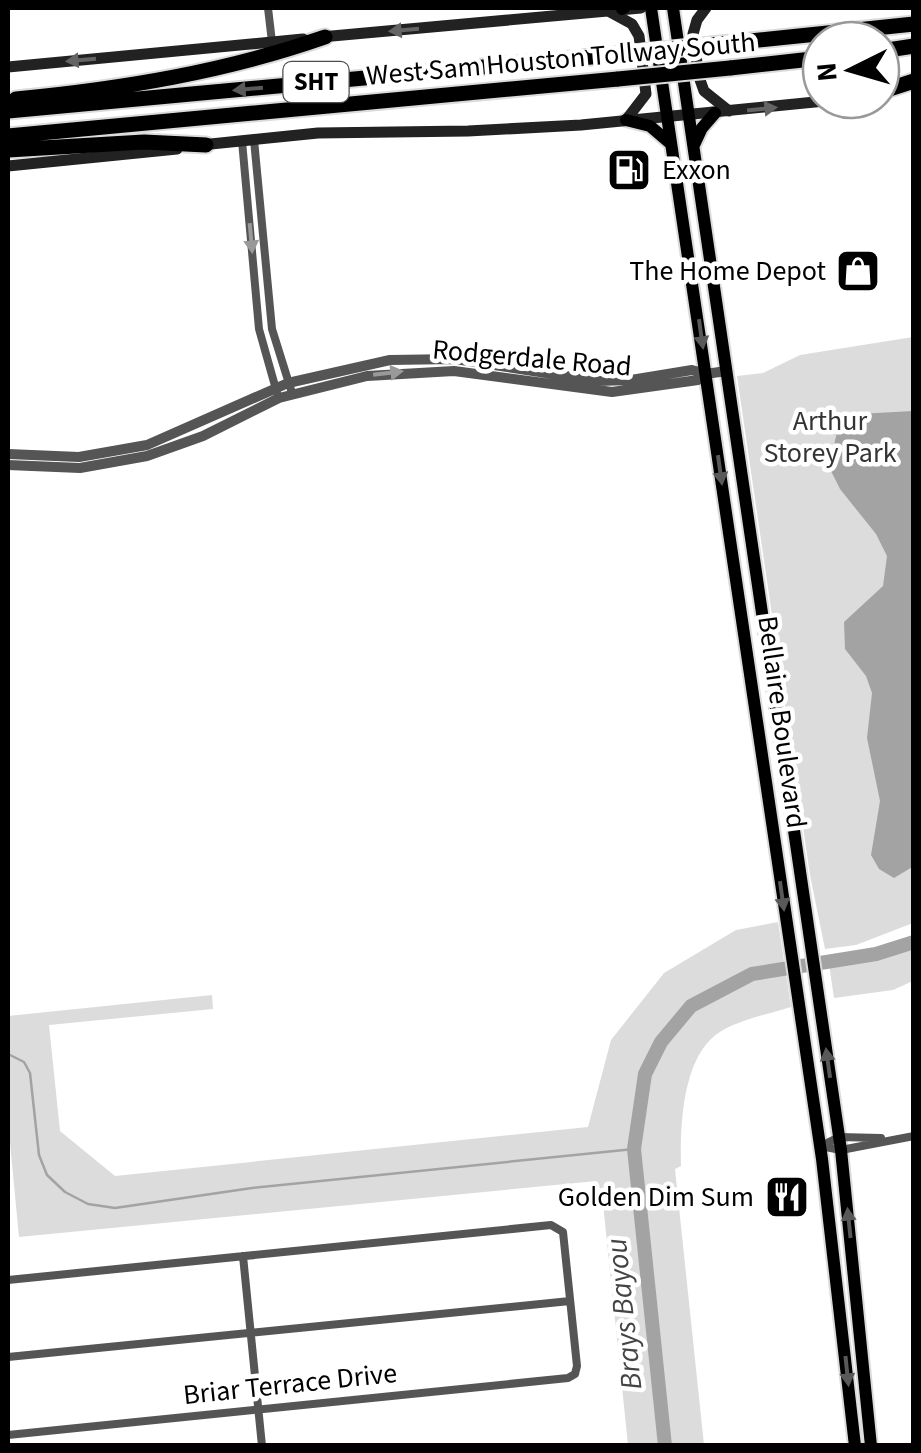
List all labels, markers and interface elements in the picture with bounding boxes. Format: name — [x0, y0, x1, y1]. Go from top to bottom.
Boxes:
north arrow — [801, 20, 901, 120]
street label: West Sam Houston Tollway South — [365, 22, 757, 96]
one-way arrow — [388, 22, 420, 38]
one-way arrow — [64, 52, 96, 68]
text: N — [806, 61, 848, 83]
road number: SHT — [284, 62, 348, 102]
one-way arrow — [232, 81, 264, 97]
one-way arrow — [747, 100, 778, 116]
fuel station icon: Exxon — [606, 147, 652, 193]
place label: Exxon — [662, 150, 731, 190]
one-way arrow — [243, 223, 259, 255]
shop icon: The Home Depot — [835, 248, 881, 294]
place label: The Home Depot — [629, 251, 827, 291]
one-way arrow — [693, 319, 709, 350]
street label: Rodgerdale Road — [431, 329, 633, 387]
one-way arrow — [372, 365, 404, 381]
park label: Arthur Storey Park — [763, 401, 897, 473]
one-way arrow — [713, 455, 729, 486]
street label: Bellaire Boulevard — [747, 613, 817, 831]
one-way arrow — [775, 880, 791, 912]
one-way arrow — [820, 1047, 836, 1079]
restaurant icon: Golden Dim Sum — [764, 1174, 810, 1220]
place label: Golden Dim Sum — [558, 1177, 754, 1217]
one-way arrow — [841, 1206, 857, 1238]
water label: Brays Bayou — [595, 1236, 653, 1392]
street label: Briar Terrace Drive — [181, 1353, 399, 1415]
one-way arrow — [840, 1356, 856, 1388]

